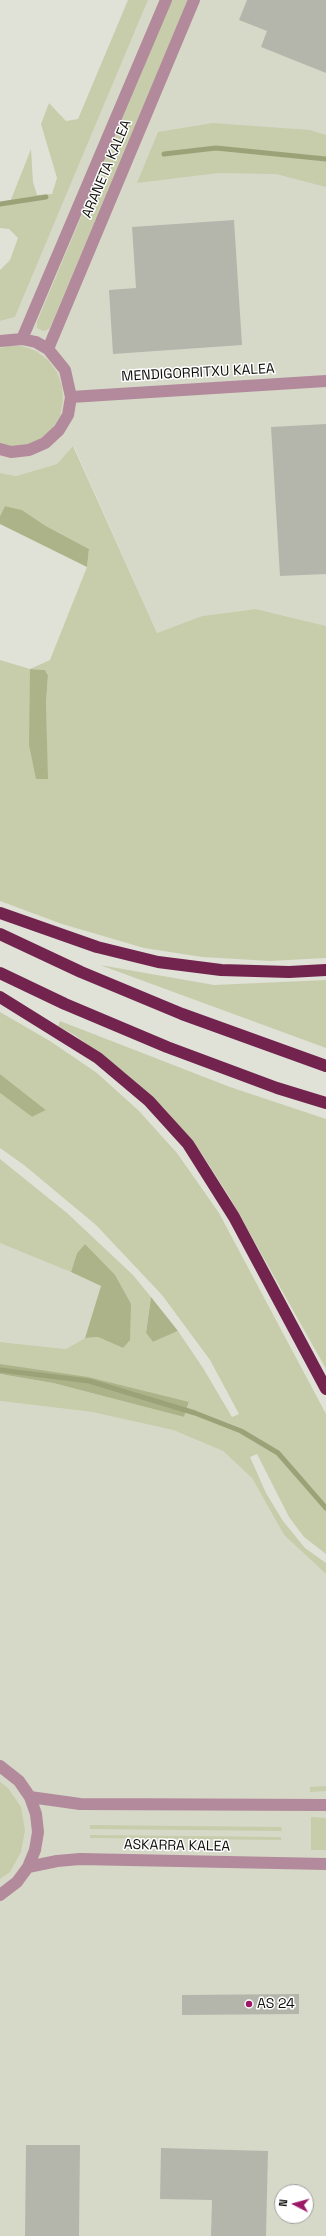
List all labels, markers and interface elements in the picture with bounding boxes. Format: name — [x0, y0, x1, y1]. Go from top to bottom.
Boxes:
street label: ARANETA KALEA — [79, 117, 135, 221]
street label: MENDIGORRITXU KALEA — [121, 361, 275, 385]
street label: ASKARRA KALEA — [124, 1837, 230, 1855]
place label: AS 24 — [257, 1996, 295, 2012]
marker: AS 24 — [244, 1999, 254, 2009]
north arrow — [274, 2184, 314, 2224]
text: N — [276, 2198, 290, 2207]

